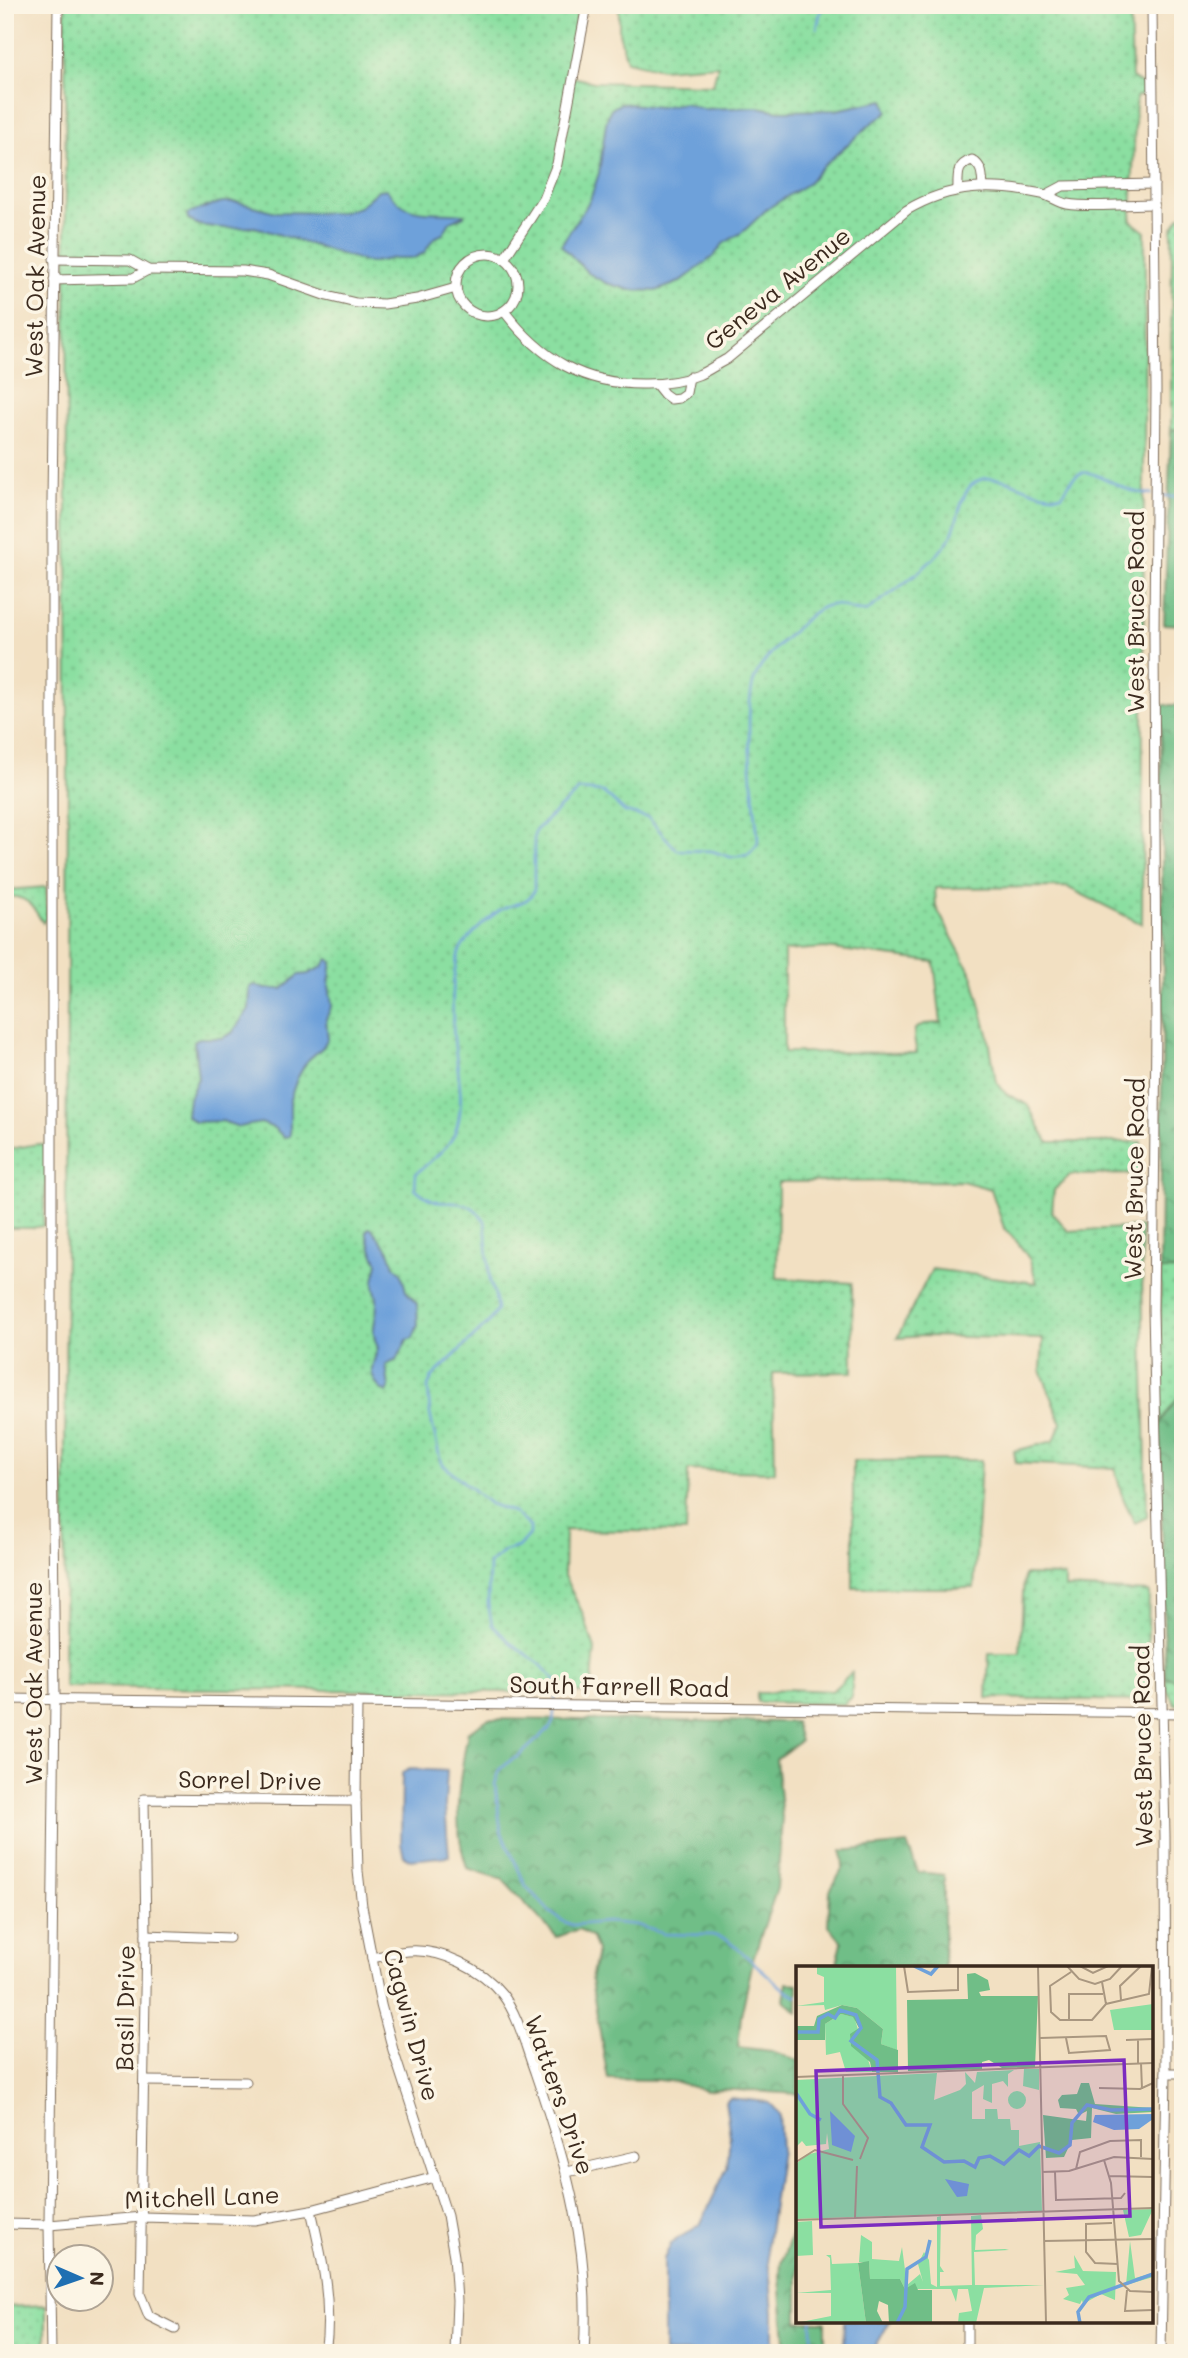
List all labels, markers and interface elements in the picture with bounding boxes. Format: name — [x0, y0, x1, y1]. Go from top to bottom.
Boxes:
street label: West Oak Avenue — [17, 174, 52, 378]
street label: Geneva Avenue — [698, 219, 856, 356]
street label: West Bruce Road — [1119, 511, 1150, 713]
street label: West Bruce Road — [1116, 1078, 1151, 1280]
street label: West Oak Avenue — [17, 1581, 48, 1785]
street label: West Bruce Road — [1124, 1645, 1159, 1847]
street label: South Farrell Road — [509, 1668, 729, 1703]
street label: Sorrel Drive — [178, 1763, 322, 1796]
street label: Basil Drive — [108, 1945, 141, 2071]
street label: Cagwin Drive — [377, 1945, 448, 2104]
inset map — [796, 1966, 1153, 2323]
street label: Watters Drive — [519, 2011, 602, 2178]
street label: Mitchell Lane — [124, 2178, 280, 2215]
north arrow — [46, 2242, 116, 2312]
text: N — [85, 2271, 110, 2286]

